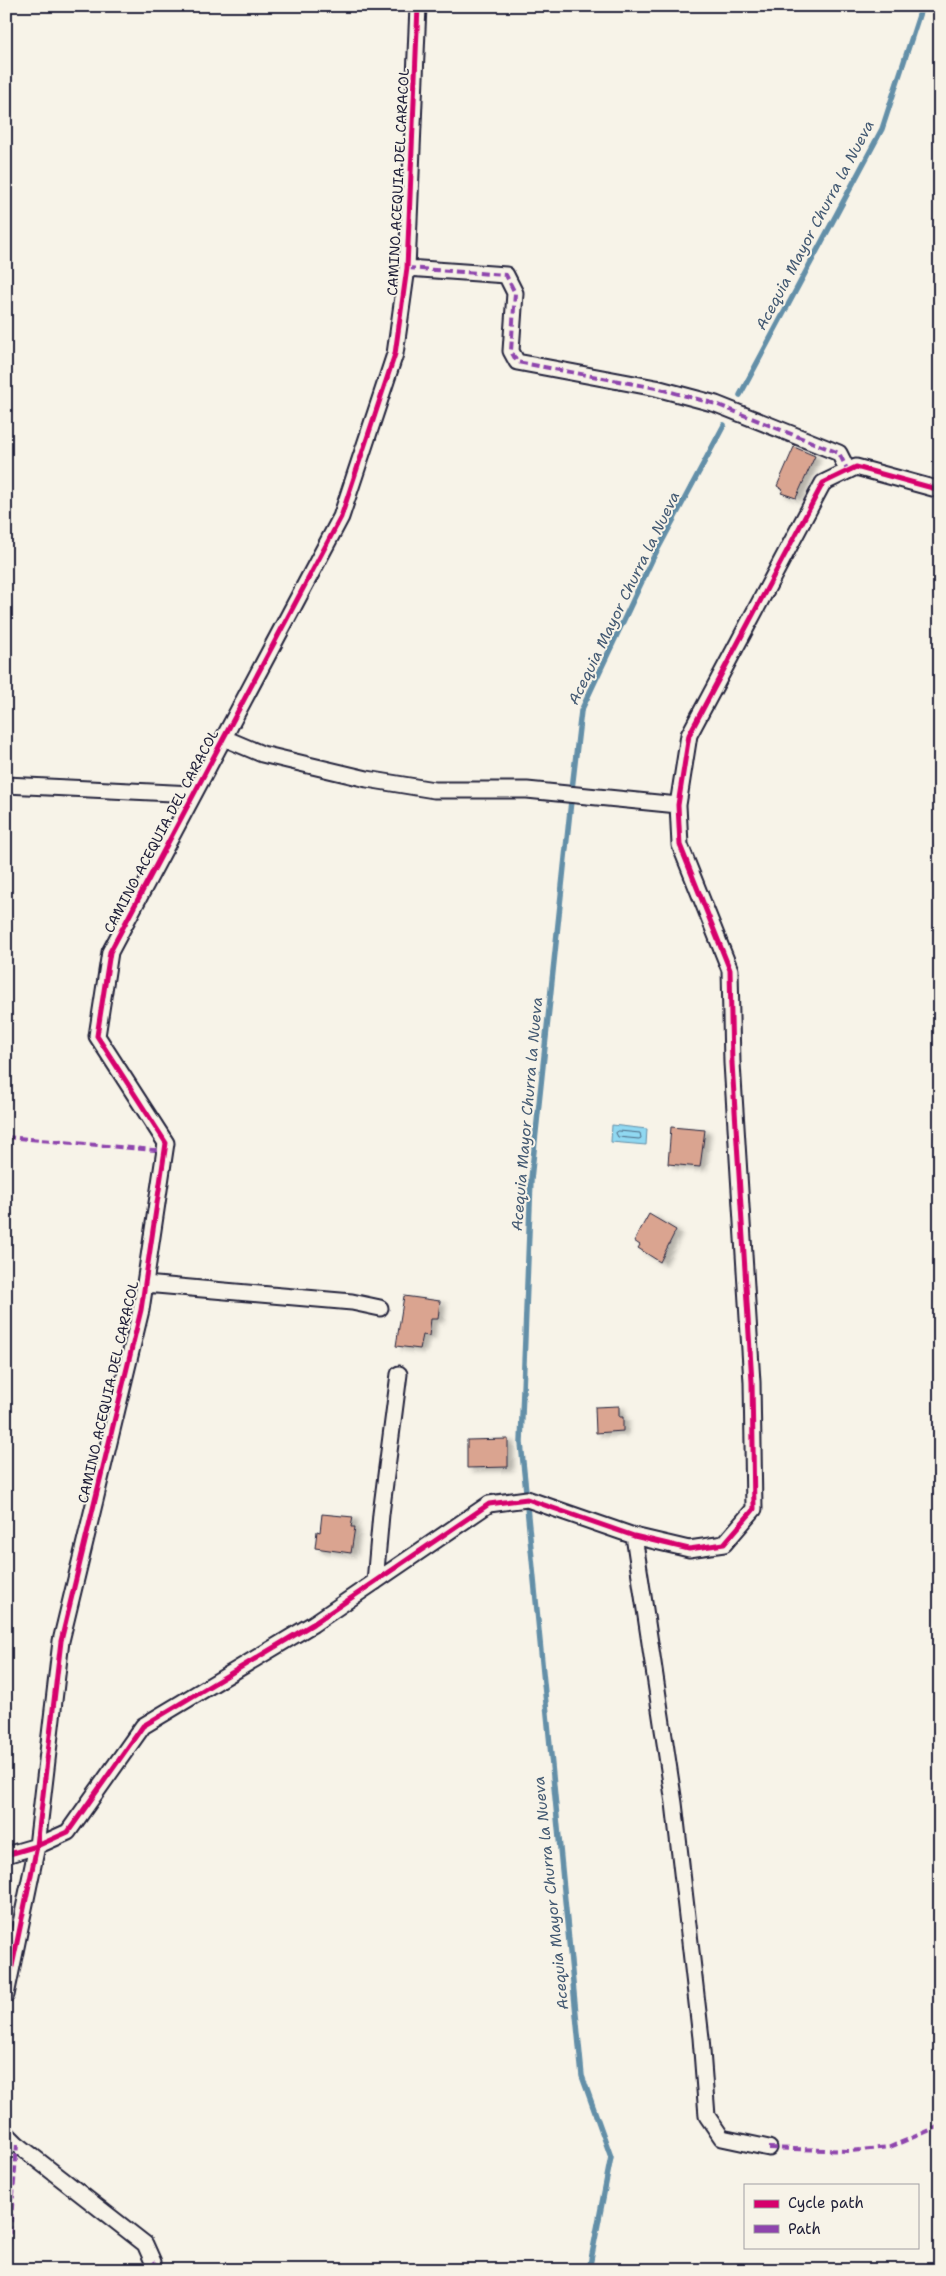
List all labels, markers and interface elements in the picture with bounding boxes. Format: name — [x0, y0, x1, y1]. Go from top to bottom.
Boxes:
street label: CAMINO ACEQUIA DEL CARACOL — [383, 68, 413, 296]
water label: Acequia Mayor Churra la Nueva — [751, 117, 879, 333]
water label: Acequia Mayor Churra la Nueva — [564, 488, 684, 708]
street label: CAMINO ACEQUIA DEL CARACOL — [100, 726, 223, 936]
water label: Acequia Mayor Churra la Nueva — [507, 996, 547, 1232]
street label: CAMINO ACEQUIA DEL CARACOL — [74, 1279, 142, 1505]
water label: Acequia Mayor Churra la Nueva — [529, 1775, 573, 2011]
legend — [744, 2184, 918, 2248]
text: Cycle path — [788, 2193, 864, 2213]
text: Path — [788, 2219, 821, 2239]

